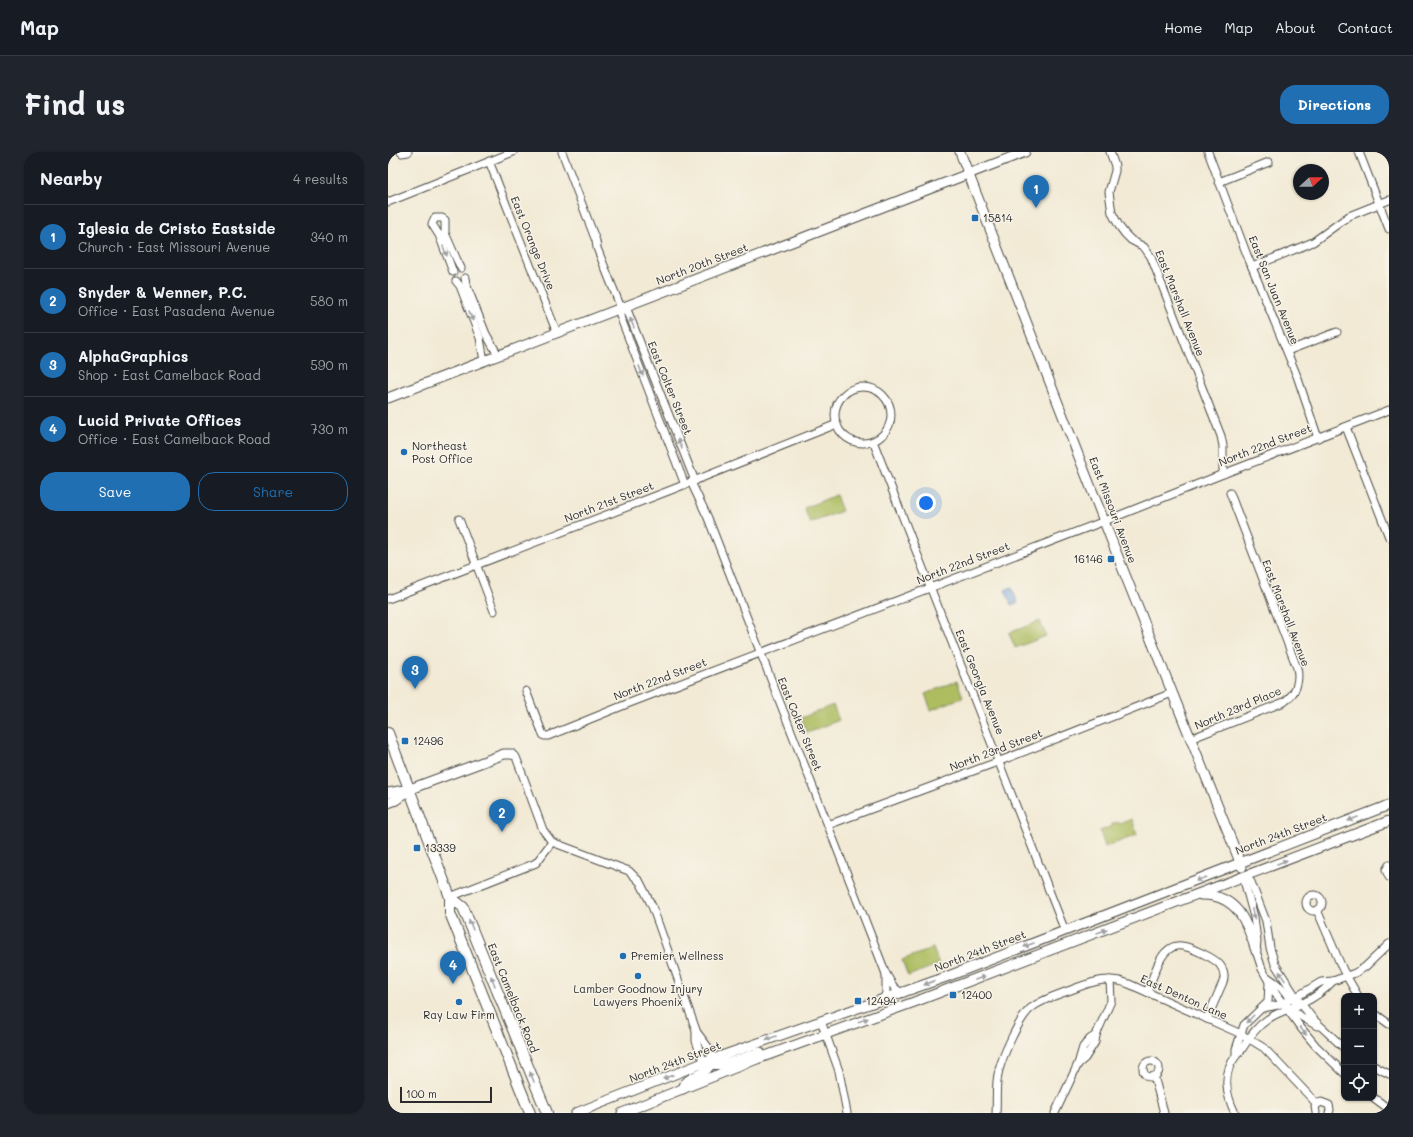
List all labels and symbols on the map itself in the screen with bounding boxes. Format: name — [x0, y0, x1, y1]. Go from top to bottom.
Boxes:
north arrow — [1293, 164, 1329, 200]
pin: 1 — [1023, 175, 1049, 208]
street label: East Orange Drive — [508, 194, 559, 292]
place label: 15814 — [983, 210, 1013, 225]
marker: 15814 — [970, 213, 980, 223]
street label: East San Juan Avenue — [1246, 233, 1303, 347]
street label: North 20th Street — [654, 239, 750, 288]
one-way arrow — [442, 245, 448, 256]
street label: East Marshall Avenue — [1152, 247, 1209, 358]
one-way arrow — [469, 311, 475, 323]
one-way arrow — [629, 317, 635, 329]
street label: East Colter Street — [645, 339, 696, 437]
one-way arrow — [638, 366, 644, 378]
street label: North 22nd Street — [1216, 420, 1314, 469]
place label: Northeast Post Office — [412, 438, 473, 466]
one-way arrow — [677, 438, 683, 450]
marker: Northeast Post Office — [399, 447, 409, 457]
street label: East Missouri Avenue — [1086, 455, 1141, 565]
street label: North 21st Street — [562, 478, 656, 525]
your location — [916, 493, 936, 513]
street label: North 22nd Street — [914, 538, 1012, 587]
place label: 16146 — [1073, 551, 1103, 566]
marker: 16146 — [1106, 554, 1116, 564]
street label: East Marshall Avenue — [1259, 557, 1314, 669]
street label: East Georgia Avenue — [953, 627, 1008, 737]
street label: North 22nd Street — [611, 654, 709, 703]
pin: 3 — [402, 656, 428, 689]
street label: East Colter Street — [775, 675, 826, 773]
street label: North 23rd Place — [1192, 682, 1284, 733]
street label: North 23rd Street — [947, 725, 1045, 774]
place label: 12496 — [413, 733, 444, 748]
marker: 12496 — [400, 736, 410, 746]
pin: 2 — [489, 799, 515, 832]
street label: North 24th Street — [1233, 809, 1329, 858]
one-way arrow — [1346, 817, 1358, 823]
place label: 13339 — [425, 840, 456, 855]
marker: 13339 — [412, 843, 422, 853]
one-way arrow — [1276, 859, 1288, 865]
one-way arrow — [1194, 876, 1206, 882]
one-way arrow — [1250, 908, 1256, 920]
one-way arrow — [468, 920, 474, 931]
street label: North 24th Street — [932, 926, 1028, 975]
one-way arrow — [1096, 928, 1108, 934]
street label: East Camelback Road — [485, 941, 542, 1055]
one-way arrow — [1023, 943, 1035, 949]
place label: Premier Wellness — [631, 948, 724, 963]
pin: 4 — [440, 951, 466, 984]
marker: Premier Wellness — [618, 951, 628, 961]
one-way arrow — [1279, 970, 1286, 982]
marker: Lamber Goodnow Injury Lawyers Phoenix — [633, 971, 643, 981]
street label: East Denton Lane — [1138, 971, 1230, 1023]
one-way arrow — [490, 974, 496, 986]
one-way arrow — [974, 974, 986, 980]
place label: Lamber Goodnow Injury Lawyers Phoenix — [574, 981, 703, 1009]
one-way arrow — [923, 981, 935, 987]
place label: 12400 — [961, 987, 992, 1002]
marker: 12400 — [948, 990, 958, 1000]
place label: 12494 — [866, 993, 897, 1008]
marker: 12494 — [853, 996, 863, 1006]
marker: Ray Law Firm — [454, 997, 464, 1007]
place label: Ray Law Firm — [423, 1007, 495, 1022]
one-way arrow — [1245, 1014, 1255, 1024]
one-way arrow — [858, 1017, 870, 1023]
one-way arrow — [1298, 1025, 1307, 1036]
one-way arrow — [764, 1036, 776, 1042]
street label: North 24th Street — [627, 1037, 723, 1086]
one-way arrow — [529, 1070, 535, 1082]
one-way arrow — [661, 1075, 673, 1081]
scale bar — [400, 1085, 492, 1104]

